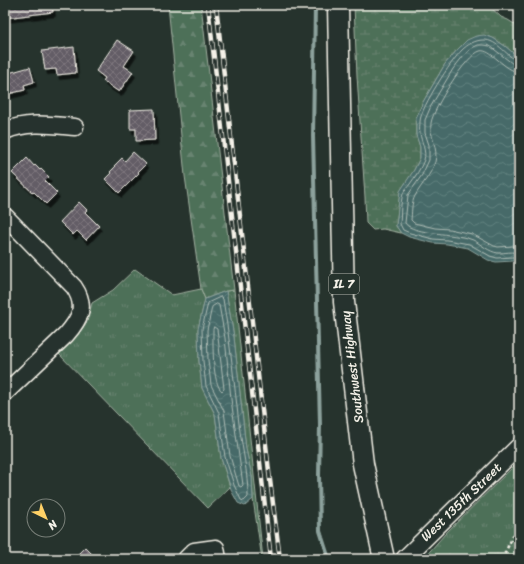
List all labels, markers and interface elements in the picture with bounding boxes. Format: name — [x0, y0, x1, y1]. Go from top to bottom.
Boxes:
road number: IL 7 — [329, 274, 359, 294]
street label: Southwest Highway — [334, 309, 370, 424]
street label: West 135th Street — [415, 457, 507, 547]
north arrow — [26, 498, 66, 538]
text: N — [43, 515, 62, 535]

